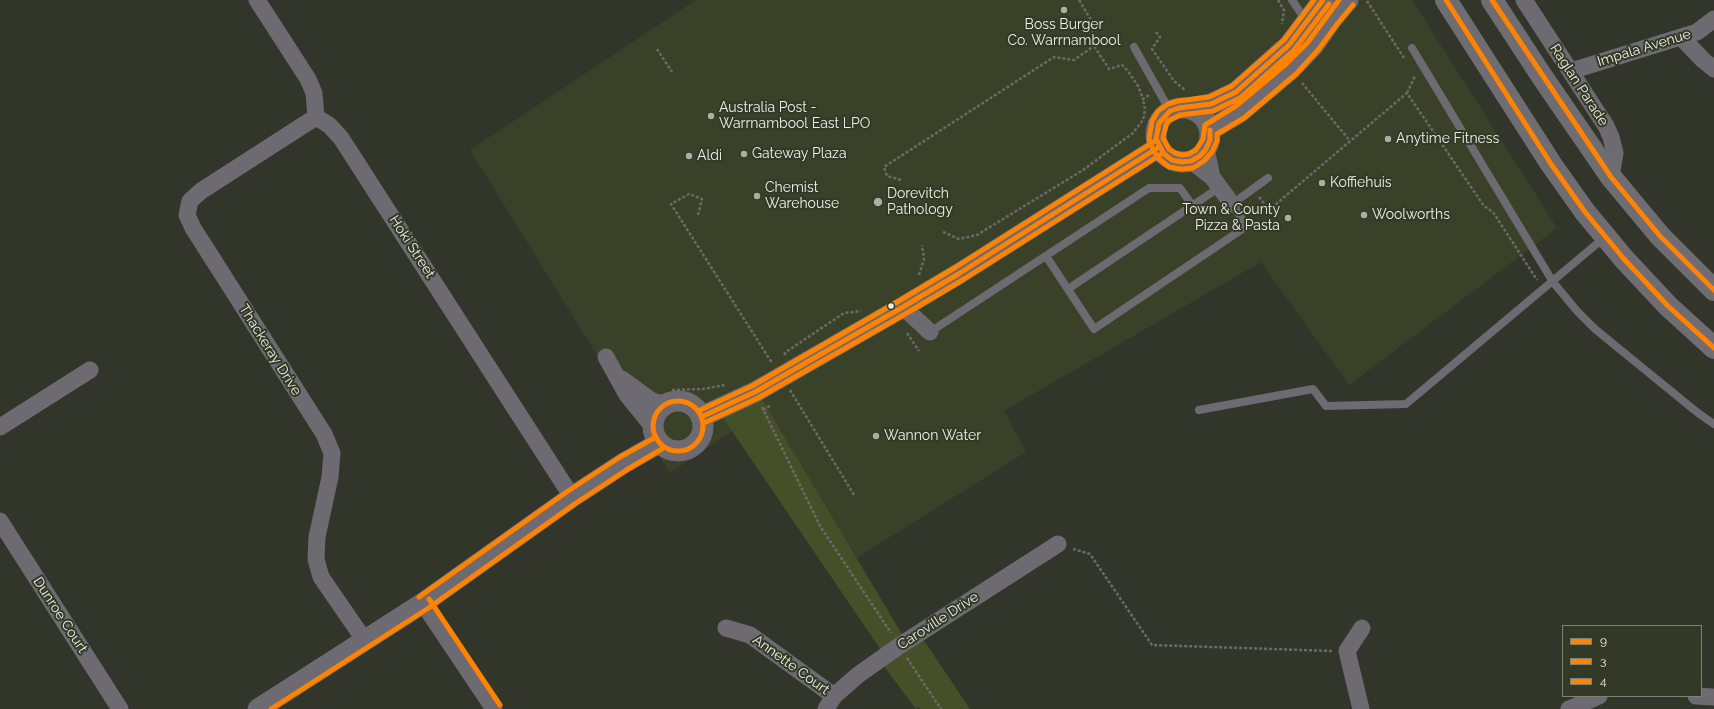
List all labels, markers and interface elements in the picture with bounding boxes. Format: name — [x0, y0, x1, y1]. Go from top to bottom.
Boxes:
marker: Boss Burger Co. Warrnambool — [1059, 5, 1069, 15]
place label: Boss Burger Co. Warrnambool — [1008, 17, 1120, 50]
street label: Impala Avenue — [1595, 26, 1693, 70]
street label: Raglan Parade — [1546, 41, 1612, 129]
place label: Australia Post - Warrnambool East LPO — [719, 100, 870, 132]
marker: Australia Post - Warrnambool East LPO — [706, 111, 716, 121]
place label: Anytime Fitness — [1396, 131, 1499, 147]
marker: Anytime Fitness — [1383, 134, 1393, 144]
place label: Gateway Plaza — [752, 146, 847, 162]
place label: Aldi — [697, 148, 722, 164]
marker: Gateway Plaza — [739, 149, 749, 159]
marker: Aldi — [684, 151, 694, 161]
place label: Koffiehuis — [1330, 175, 1392, 191]
marker: Koffiehuis — [1317, 178, 1327, 188]
place label: Chemist Warehouse — [765, 180, 839, 212]
place label: Dorevitch Pathology — [887, 186, 953, 218]
marker: Chemist Warehouse — [752, 191, 762, 201]
marker: Dorevitch Pathology — [872, 196, 884, 208]
place label: Town & County Pizza & Pasta — [1182, 202, 1280, 234]
place label: Woolworths — [1372, 207, 1450, 223]
marker: Woolworths — [1359, 210, 1369, 220]
street label: Hoki Street — [386, 212, 438, 282]
marker: Town & County Pizza & Pasta — [1283, 213, 1293, 223]
street label: Thackeray Drive — [235, 301, 305, 399]
unlabelled marker — [886, 301, 896, 311]
place label: Wannon Water — [884, 428, 981, 444]
marker: Wannon Water — [871, 431, 881, 441]
street label: Dunroe Court — [29, 574, 91, 656]
street label: Caroville Drive — [894, 589, 982, 653]
legend — [1562, 625, 1702, 697]
street label: Annette Court — [749, 632, 833, 698]
text: 9 — [1600, 634, 1607, 648]
text: 3 — [1600, 654, 1606, 668]
text: 4 — [1600, 674, 1607, 688]

